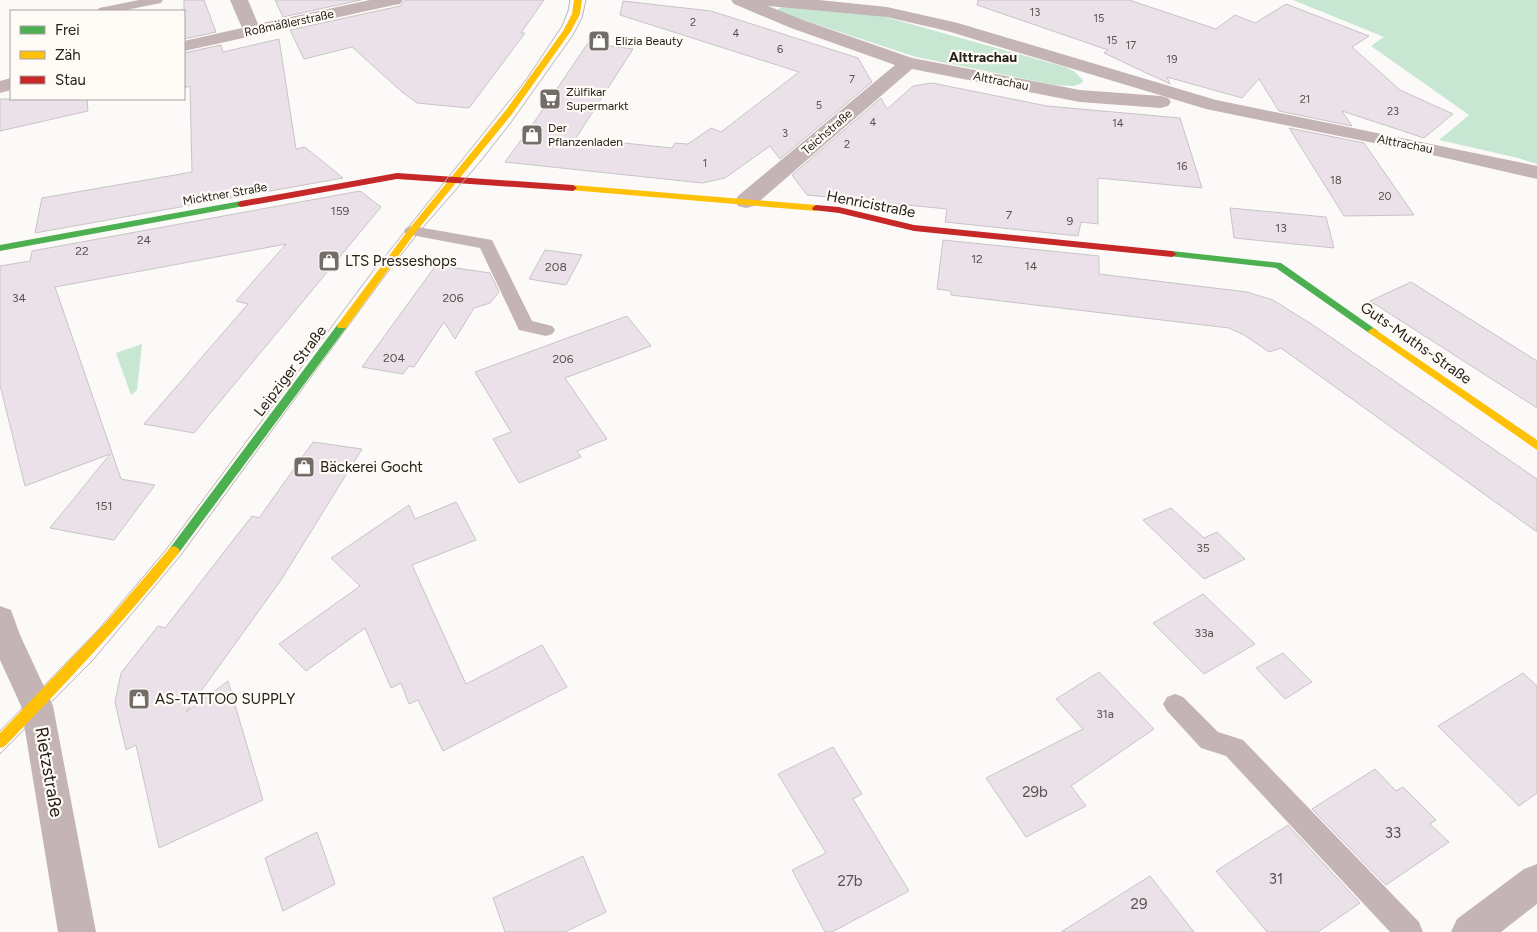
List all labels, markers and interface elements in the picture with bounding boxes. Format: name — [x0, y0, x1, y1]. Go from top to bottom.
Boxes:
house number: 13 — [1030, 6, 1040, 19]
street label: Roßmäßlerstraße — [243, 7, 335, 39]
legend — [10, 10, 185, 100]
house number: 15 — [1094, 12, 1104, 25]
house number: 2 — [690, 16, 696, 29]
text: Frei — [55, 21, 80, 39]
house number: 4 — [733, 27, 740, 40]
shop icon: Elizia Beauty — [587, 29, 611, 53]
place label: Elizia Beauty — [615, 34, 684, 48]
house number: 15 — [1107, 34, 1117, 47]
house number: 17 — [1126, 39, 1136, 52]
house number: 6 — [777, 43, 783, 56]
text: Zäh — [55, 46, 81, 64]
district label: Alttrachau — [949, 49, 1017, 66]
house number: 19 — [1167, 53, 1177, 66]
street label: Alttrachau — [972, 69, 1030, 93]
text: Stau — [55, 71, 86, 89]
house number: 7 — [849, 73, 855, 86]
place label: Zülfikar Supermarkt — [566, 85, 629, 113]
supermarket icon: Zülfikar Supermarkt — [538, 87, 562, 111]
house number: 21 — [1300, 93, 1310, 106]
house number: 5 — [816, 99, 822, 112]
house number: 23 — [1387, 105, 1399, 118]
street label: Teichstraße — [799, 106, 855, 158]
house number: 4 — [870, 116, 877, 129]
house number: 14 — [1112, 117, 1124, 130]
place label: Der Pflanzenladen — [548, 121, 623, 149]
shop icon: Der Pflanzenladen — [520, 123, 544, 147]
house number: 3 — [782, 127, 788, 140]
street label: Alttrachau — [1376, 132, 1434, 156]
house number: 2 — [844, 138, 850, 151]
house number: 1 — [703, 157, 707, 170]
house number: 16 — [1177, 160, 1187, 173]
house number: 18 — [1330, 174, 1342, 187]
street label: Micktner Straße — [182, 180, 269, 208]
street label: Henricistraße — [825, 187, 917, 221]
house number: 20 — [1378, 190, 1392, 203]
house number: 159 — [331, 204, 350, 218]
house number: 7 — [1006, 208, 1013, 222]
house number: 9 — [1067, 214, 1074, 228]
house number: 13 — [1275, 221, 1287, 235]
house number: 24 — [137, 233, 152, 247]
house number: 22 — [75, 244, 89, 258]
shop icon: LTS Presseshops — [317, 249, 341, 273]
place label: LTS Presseshops — [345, 252, 457, 270]
house number: 12 — [971, 252, 983, 266]
house number: 14 — [1025, 259, 1038, 273]
house number: 208 — [545, 260, 567, 274]
house number: 34 — [12, 291, 27, 305]
house number: 206 — [442, 291, 464, 305]
street label: Guts-Muths-Straße — [1357, 298, 1475, 388]
street label: Leipziger Straße — [250, 322, 330, 420]
house number: 204 — [383, 351, 405, 365]
house number: 206 — [552, 352, 574, 366]
shop icon: Bäckerei Gocht — [292, 455, 316, 479]
place label: Bäckerei Gocht — [320, 458, 423, 476]
house number: 151 — [96, 499, 112, 513]
house number: 35 — [1196, 541, 1210, 555]
house number: 33a — [1194, 626, 1214, 640]
shop icon: AS-TATTOO SUPPLY — [127, 687, 151, 711]
place label: AS-TATTOO SUPPLY — [155, 690, 295, 708]
house number: 31a — [1096, 707, 1114, 721]
street label: Rietzstraße — [30, 725, 68, 819]
house number: 29b — [1022, 783, 1048, 801]
house number: 33 — [1385, 824, 1401, 842]
house number: 31 — [1269, 870, 1283, 888]
house number: 27b — [837, 872, 863, 890]
house number: 29 — [1131, 895, 1147, 913]

